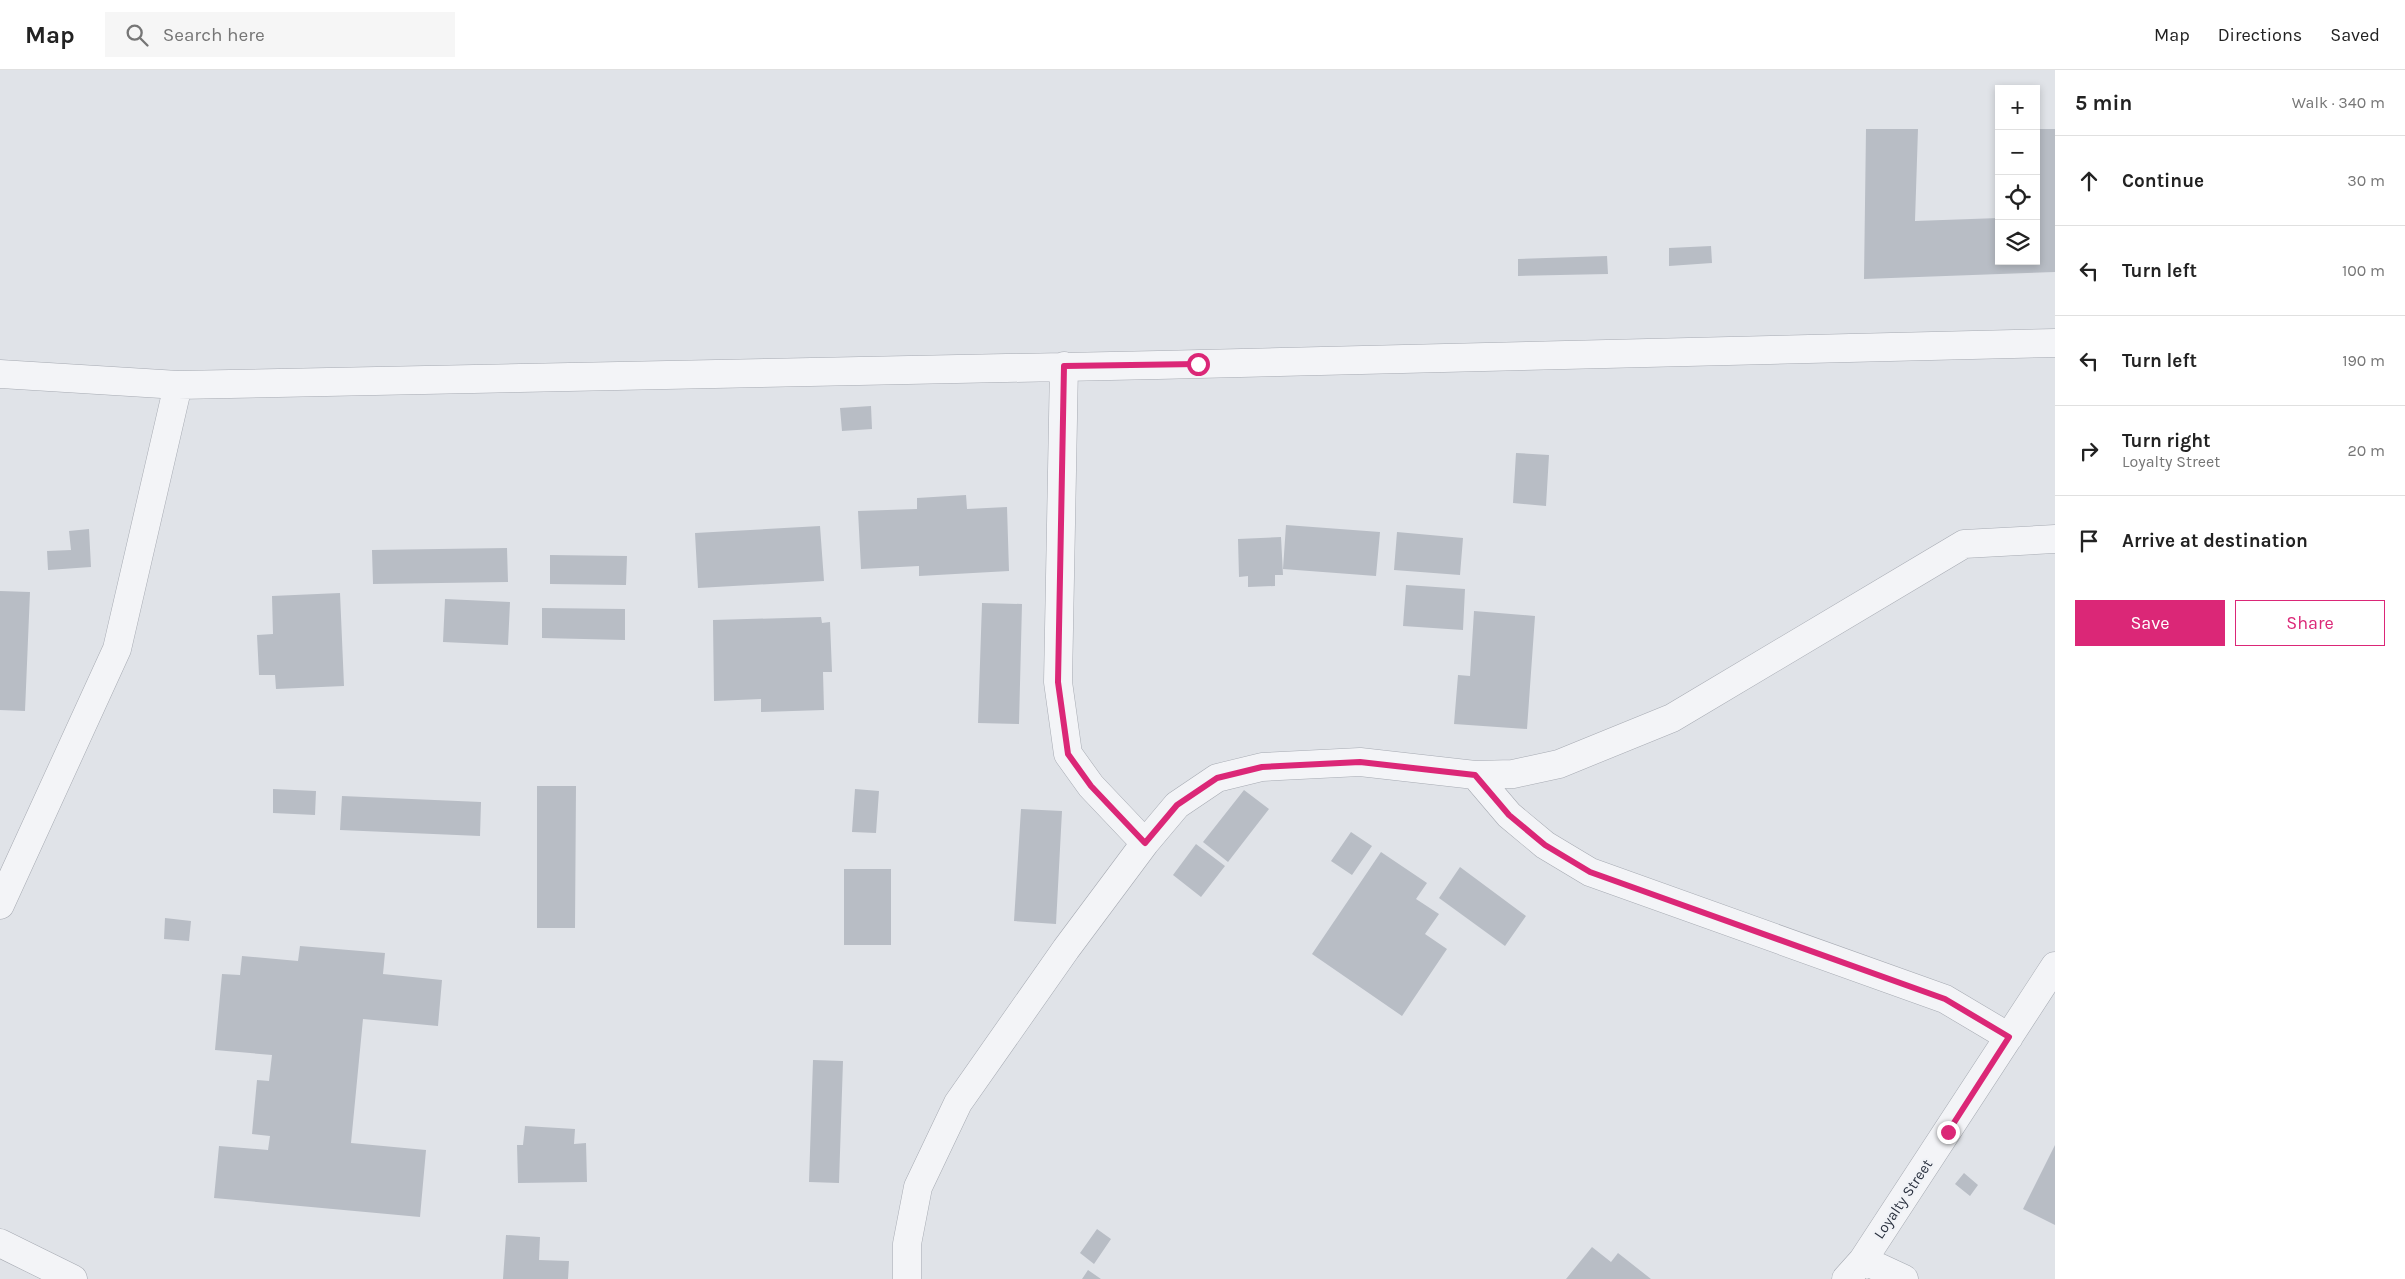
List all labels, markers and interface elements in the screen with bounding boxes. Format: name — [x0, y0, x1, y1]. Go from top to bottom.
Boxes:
search box — [105, 12, 455, 57]
text: Map — [25, 21, 75, 49]
icon: search — [123, 21, 151, 49]
text: Search here — [163, 24, 265, 46]
text: Map — [2154, 24, 2190, 46]
text: Directions — [2218, 24, 2302, 46]
text: Saved — [2330, 24, 2380, 46]
map controls — [1995, 85, 2040, 265]
button: + — [1995, 85, 2040, 130]
text: 5 min — [2075, 91, 2132, 115]
text: Walk · 340 m — [2292, 93, 2385, 112]
button: − — [1995, 130, 2040, 175]
icon: ahead — [2075, 167, 2103, 195]
text: Continue — [2122, 170, 2204, 192]
text: 30 m — [2347, 171, 2385, 190]
button: locate — [1995, 175, 2040, 220]
button: layers — [1995, 220, 2040, 265]
icon: left — [2075, 257, 2103, 285]
text: Turn left — [2122, 260, 2197, 282]
text: 100 m — [2342, 261, 2385, 280]
icon: left — [2075, 347, 2103, 375]
text: Turn left — [2122, 350, 2197, 372]
text: 190 m — [2342, 351, 2385, 370]
route start — [1187, 353, 1210, 376]
text: Turn right — [2122, 430, 2211, 452]
icon: right — [2075, 437, 2103, 465]
text: 20 m — [2347, 441, 2385, 460]
text: Loyalty Street — [2122, 452, 2220, 471]
icon: arrive — [2075, 527, 2103, 555]
text: Arrive at destination — [2122, 530, 2308, 552]
button: Save — [2075, 600, 2225, 646]
button: Share — [2235, 600, 2385, 646]
route end — [1937, 1121, 1960, 1144]
street label: Loyalty Street — [1870, 1156, 1936, 1242]

